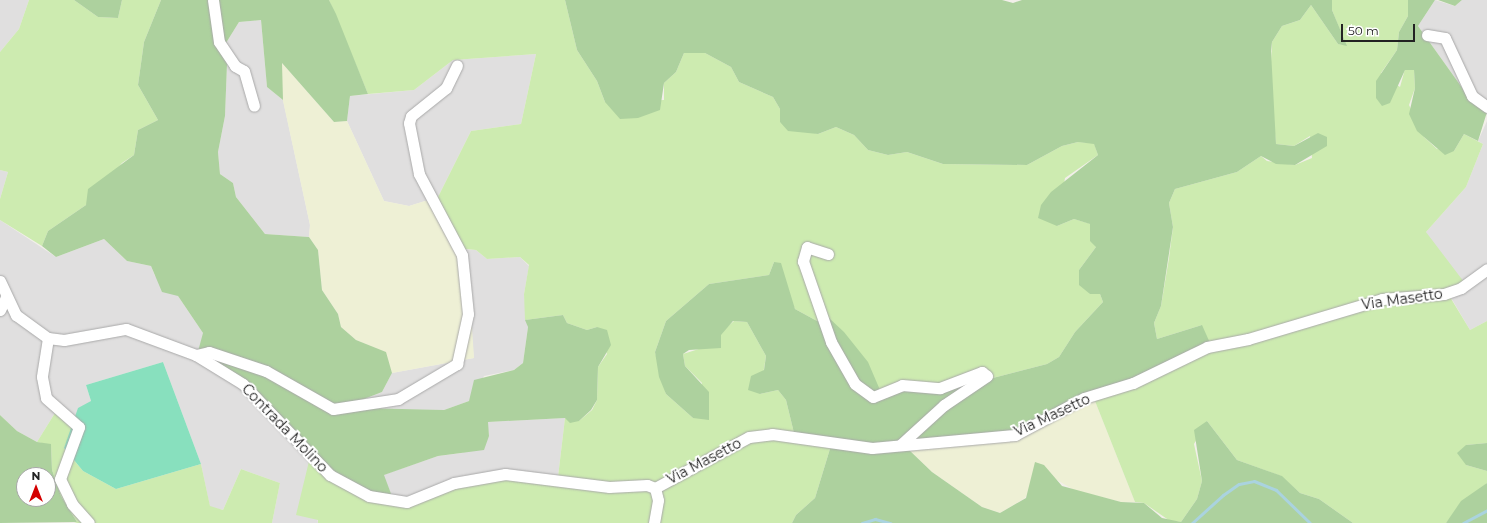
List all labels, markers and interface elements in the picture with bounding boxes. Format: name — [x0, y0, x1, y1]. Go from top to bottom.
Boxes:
scale bar — [1343, 16, 1417, 42]
text: 50 m — [1348, 23, 1379, 38]
street label: Via Masetto — [1360, 285, 1444, 313]
street label: Contrada Molino — [239, 380, 331, 476]
street label: Via Masetto — [1011, 390, 1093, 440]
street label: Via Masetto — [664, 434, 744, 488]
north arrow — [16, 467, 56, 507]
text: N — [32, 469, 40, 483]

